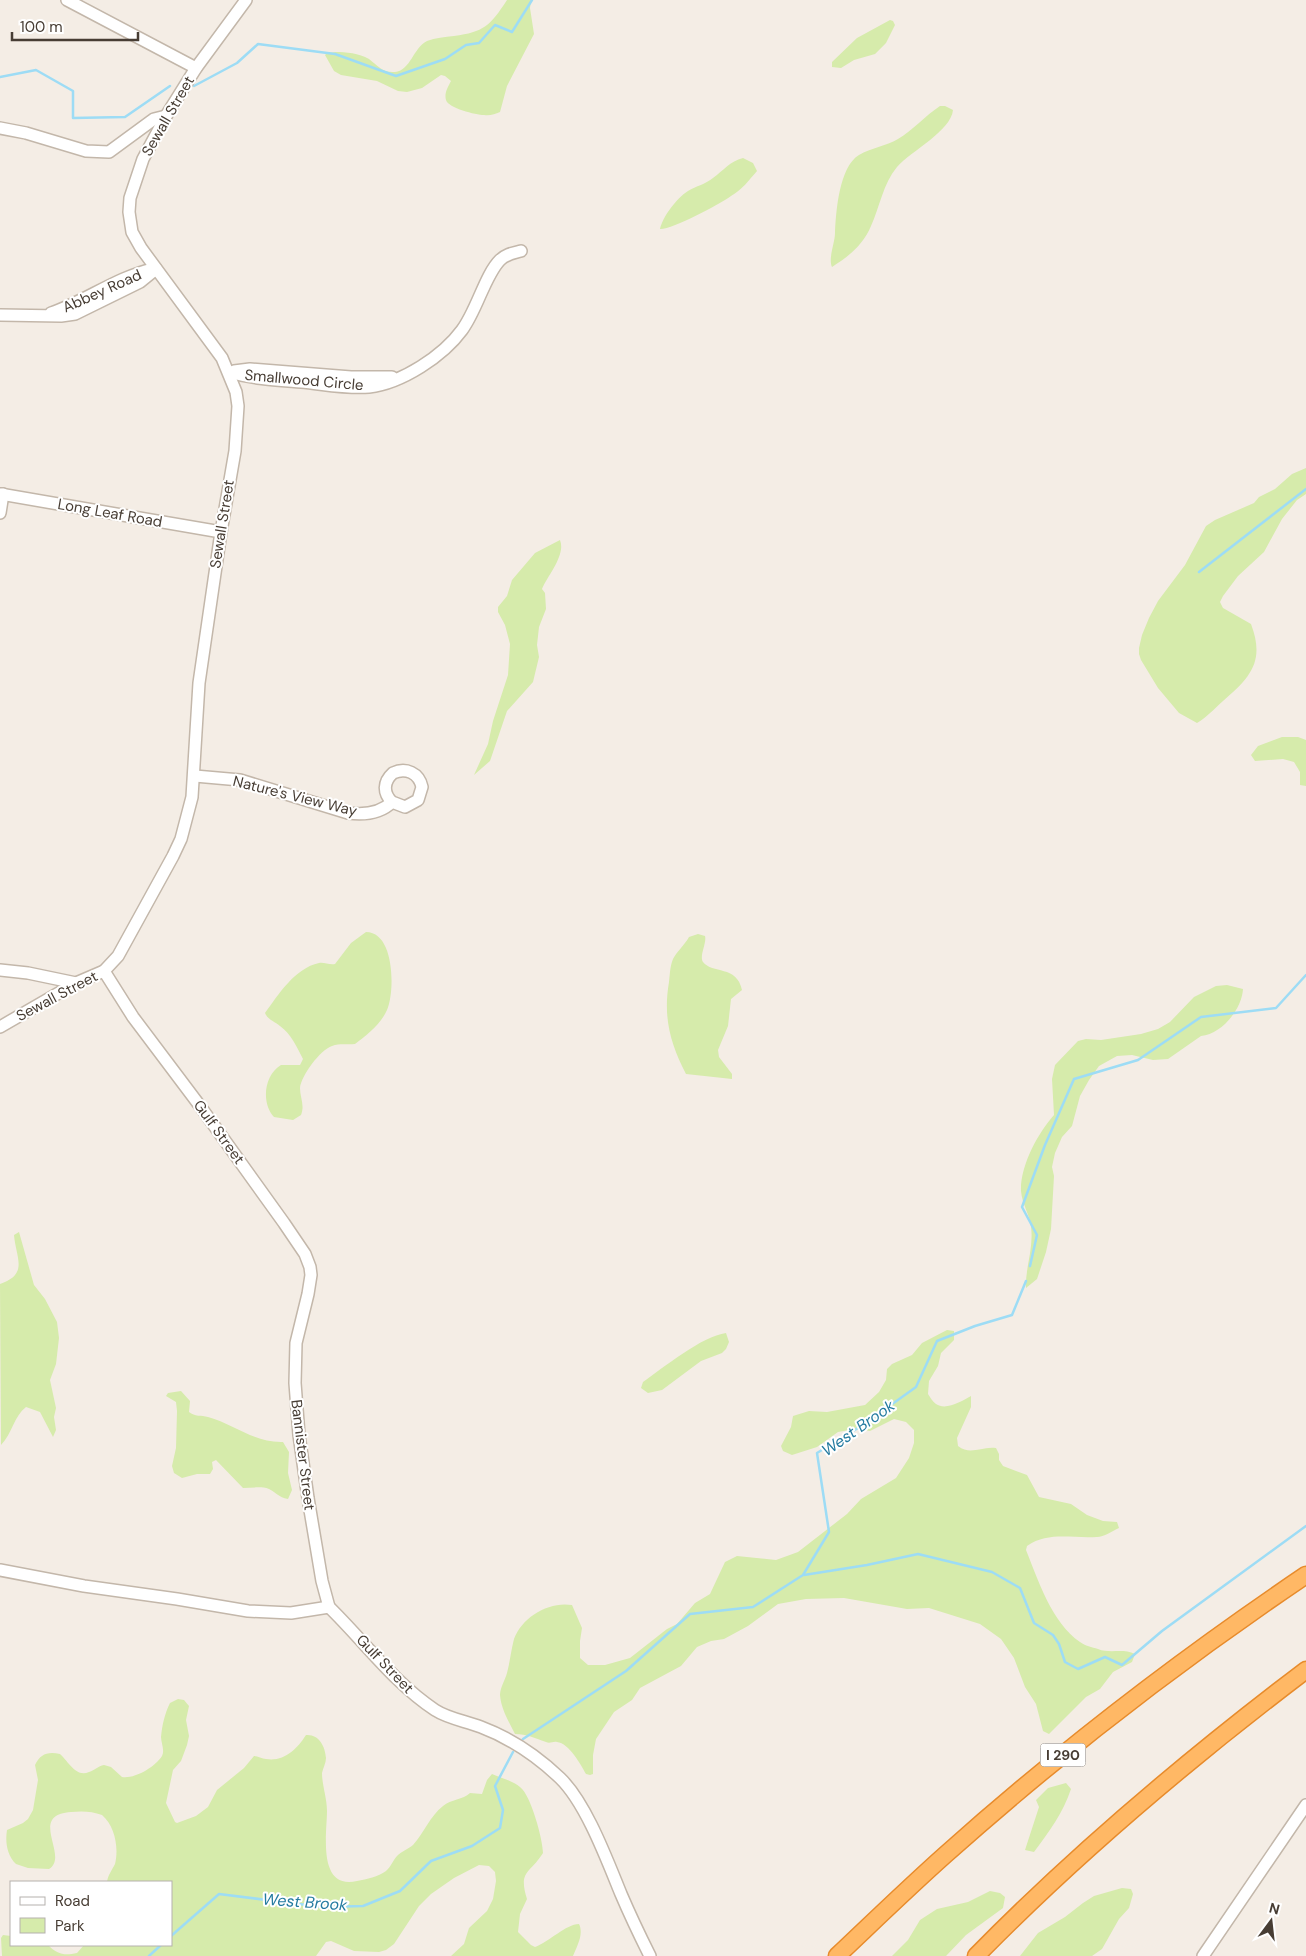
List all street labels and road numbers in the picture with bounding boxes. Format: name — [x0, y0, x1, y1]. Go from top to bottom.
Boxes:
street label: Sewall Street — [137, 72, 199, 160]
street label: Abbey Road — [59, 265, 145, 317]
street label: Smallwood Circle — [244, 365, 364, 395]
street label: Sewall Street — [205, 478, 239, 570]
street label: Long Leaf Road — [56, 494, 164, 532]
street label: Nature's View Way — [231, 771, 360, 821]
street label: Sewall Street — [13, 966, 101, 1026]
street label: Gulf Street — [189, 1096, 249, 1168]
street label: Bannister Street — [286, 1398, 320, 1512]
street label: Gulf Street — [352, 1630, 418, 1698]
road number: I 290 — [1040, 1744, 1086, 1766]

